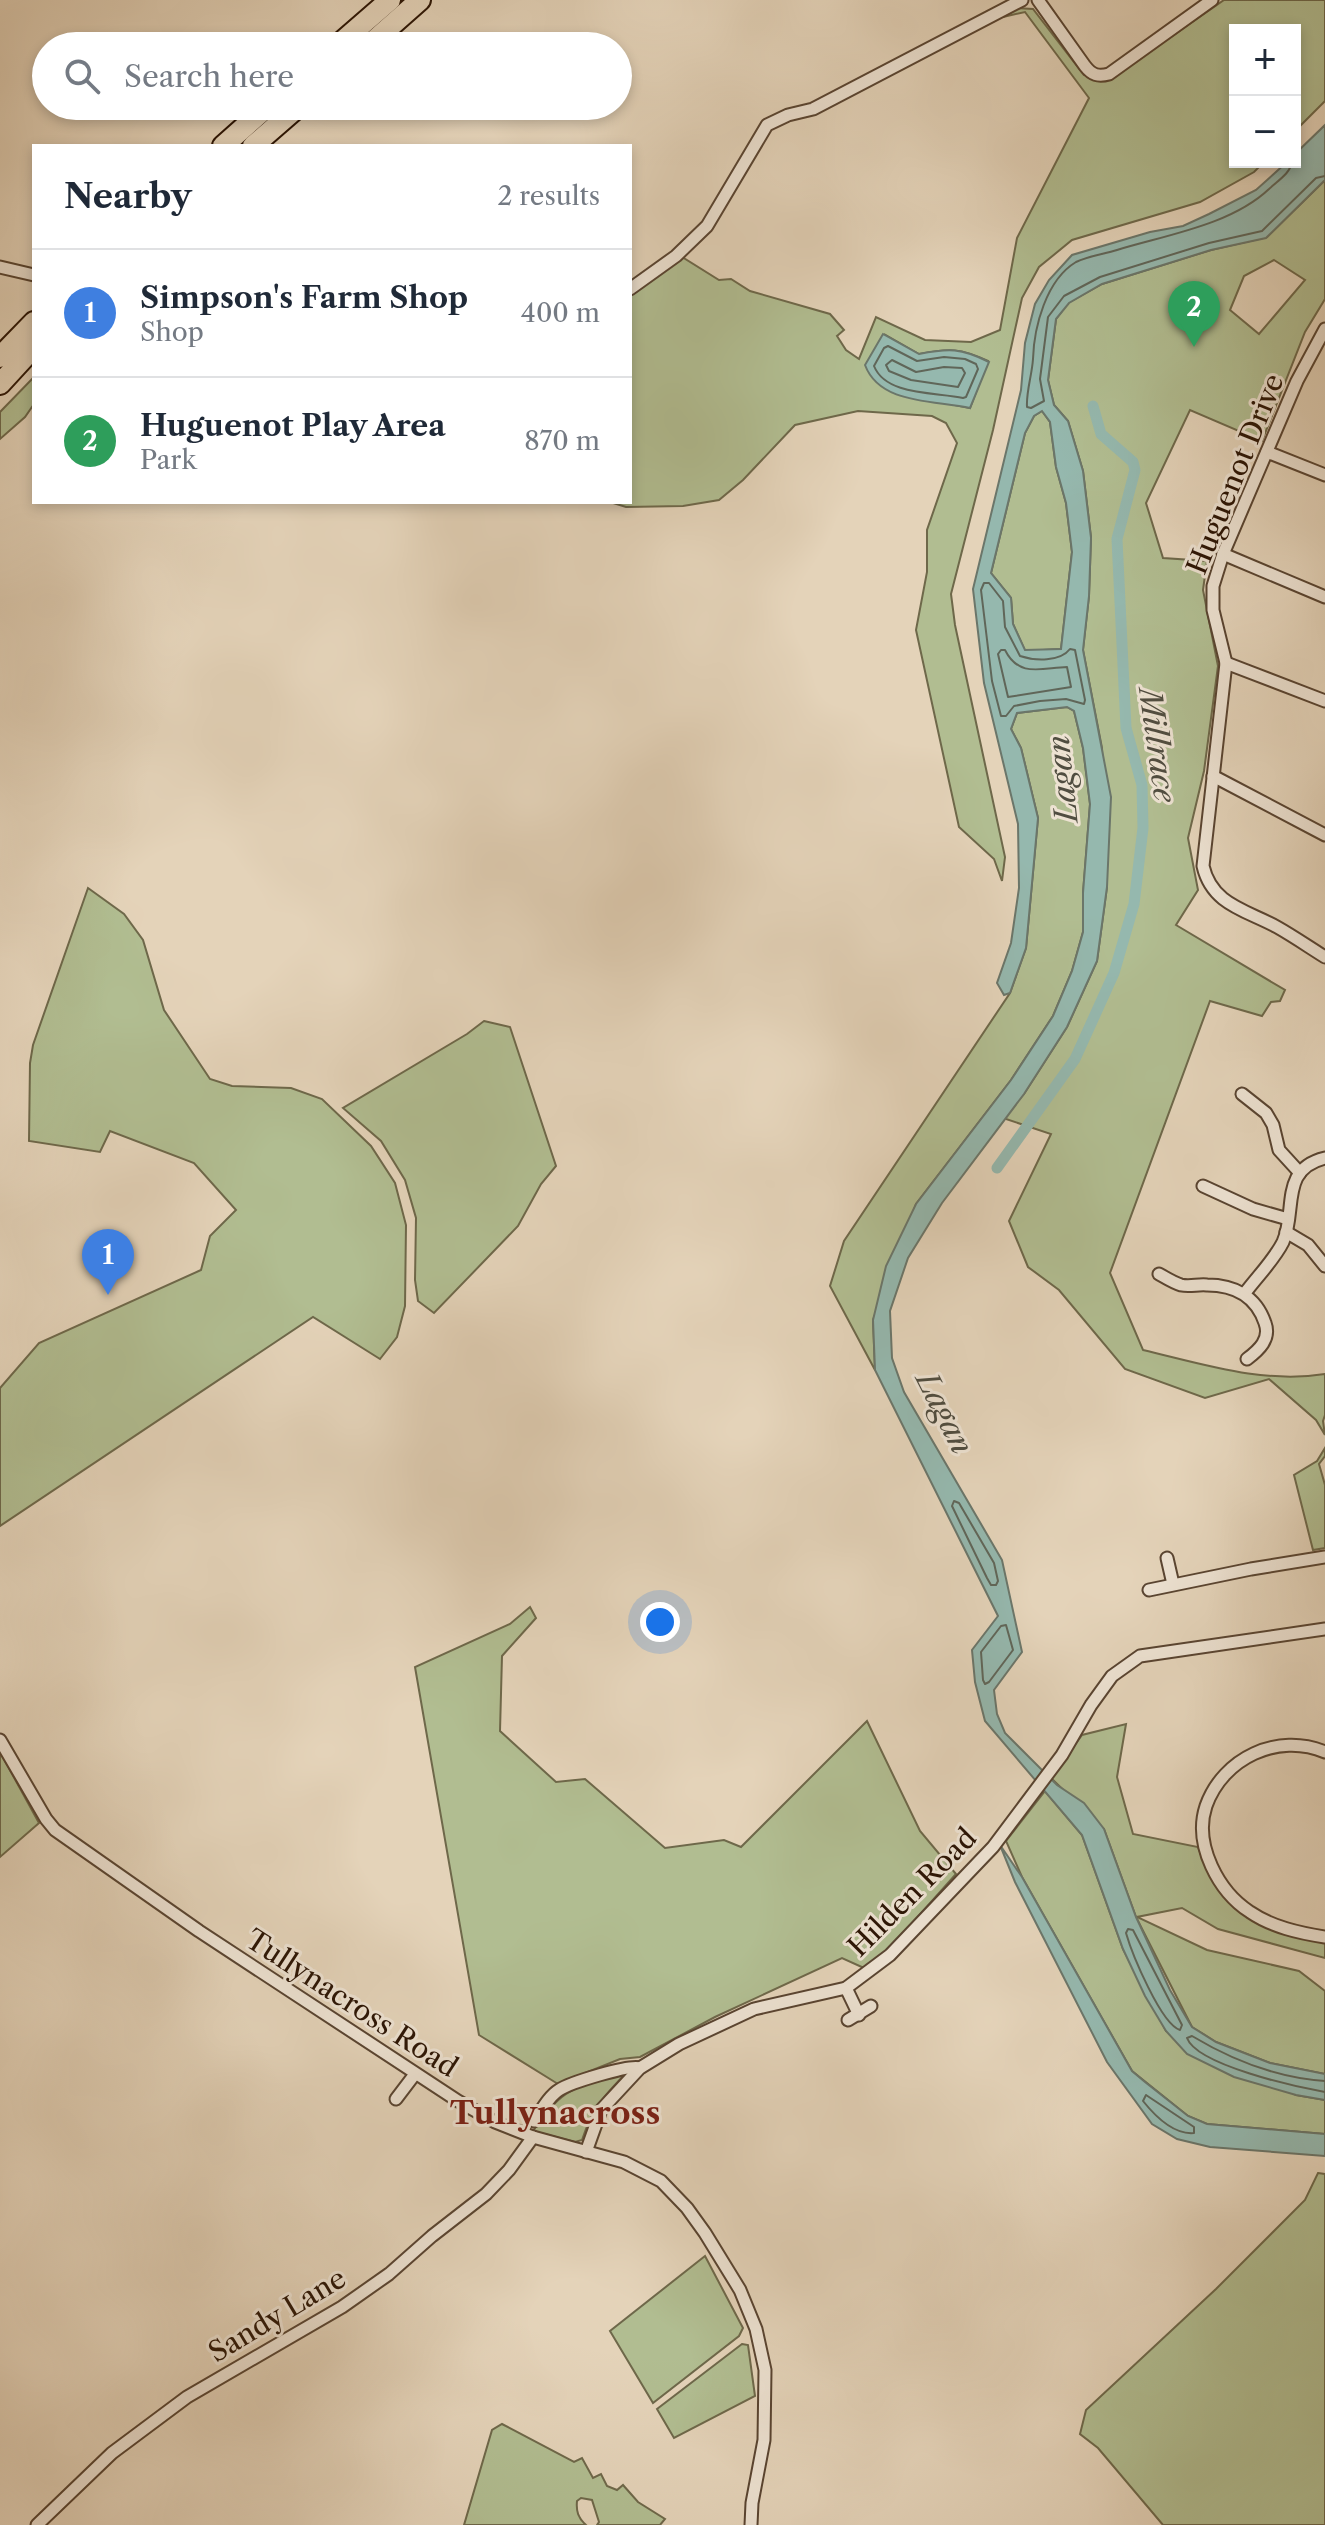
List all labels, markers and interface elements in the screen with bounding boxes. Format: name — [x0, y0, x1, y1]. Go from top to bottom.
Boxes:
map controls — [1229, 24, 1301, 168]
button: + — [1229, 24, 1301, 96]
search box — [32, 32, 632, 120]
icon: search — [60, 54, 104, 98]
text: Search here — [124, 58, 294, 95]
button: − — [1229, 96, 1301, 168]
text: Nearby — [64, 175, 192, 217]
text: 2 results — [497, 180, 600, 212]
text: Simpson's Farm Shop — [140, 279, 468, 316]
pin: 2 — [1168, 281, 1220, 347]
text: 1 — [84, 297, 96, 329]
text: 400 m — [521, 297, 600, 329]
text: Shop — [140, 316, 204, 348]
street label: Huguenot Drive — [1179, 369, 1291, 579]
text: Huguenot Play Area — [140, 407, 446, 444]
text: 2 — [82, 425, 98, 457]
text: 870 m — [524, 425, 600, 457]
text: Park — [140, 444, 197, 476]
water label: Millrace — [1131, 682, 1184, 806]
water label: Lagan — [1040, 733, 1086, 827]
pin: 1 — [82, 1229, 134, 1295]
water label: Lagan — [907, 1363, 981, 1460]
your location — [640, 1602, 680, 1642]
street label: Hilden Road — [841, 1821, 983, 1963]
street label: Tullynacross Road — [240, 1922, 464, 2084]
district label: Tullynacross — [450, 2093, 660, 2132]
street label: Sandy Lane — [202, 2261, 352, 2369]

